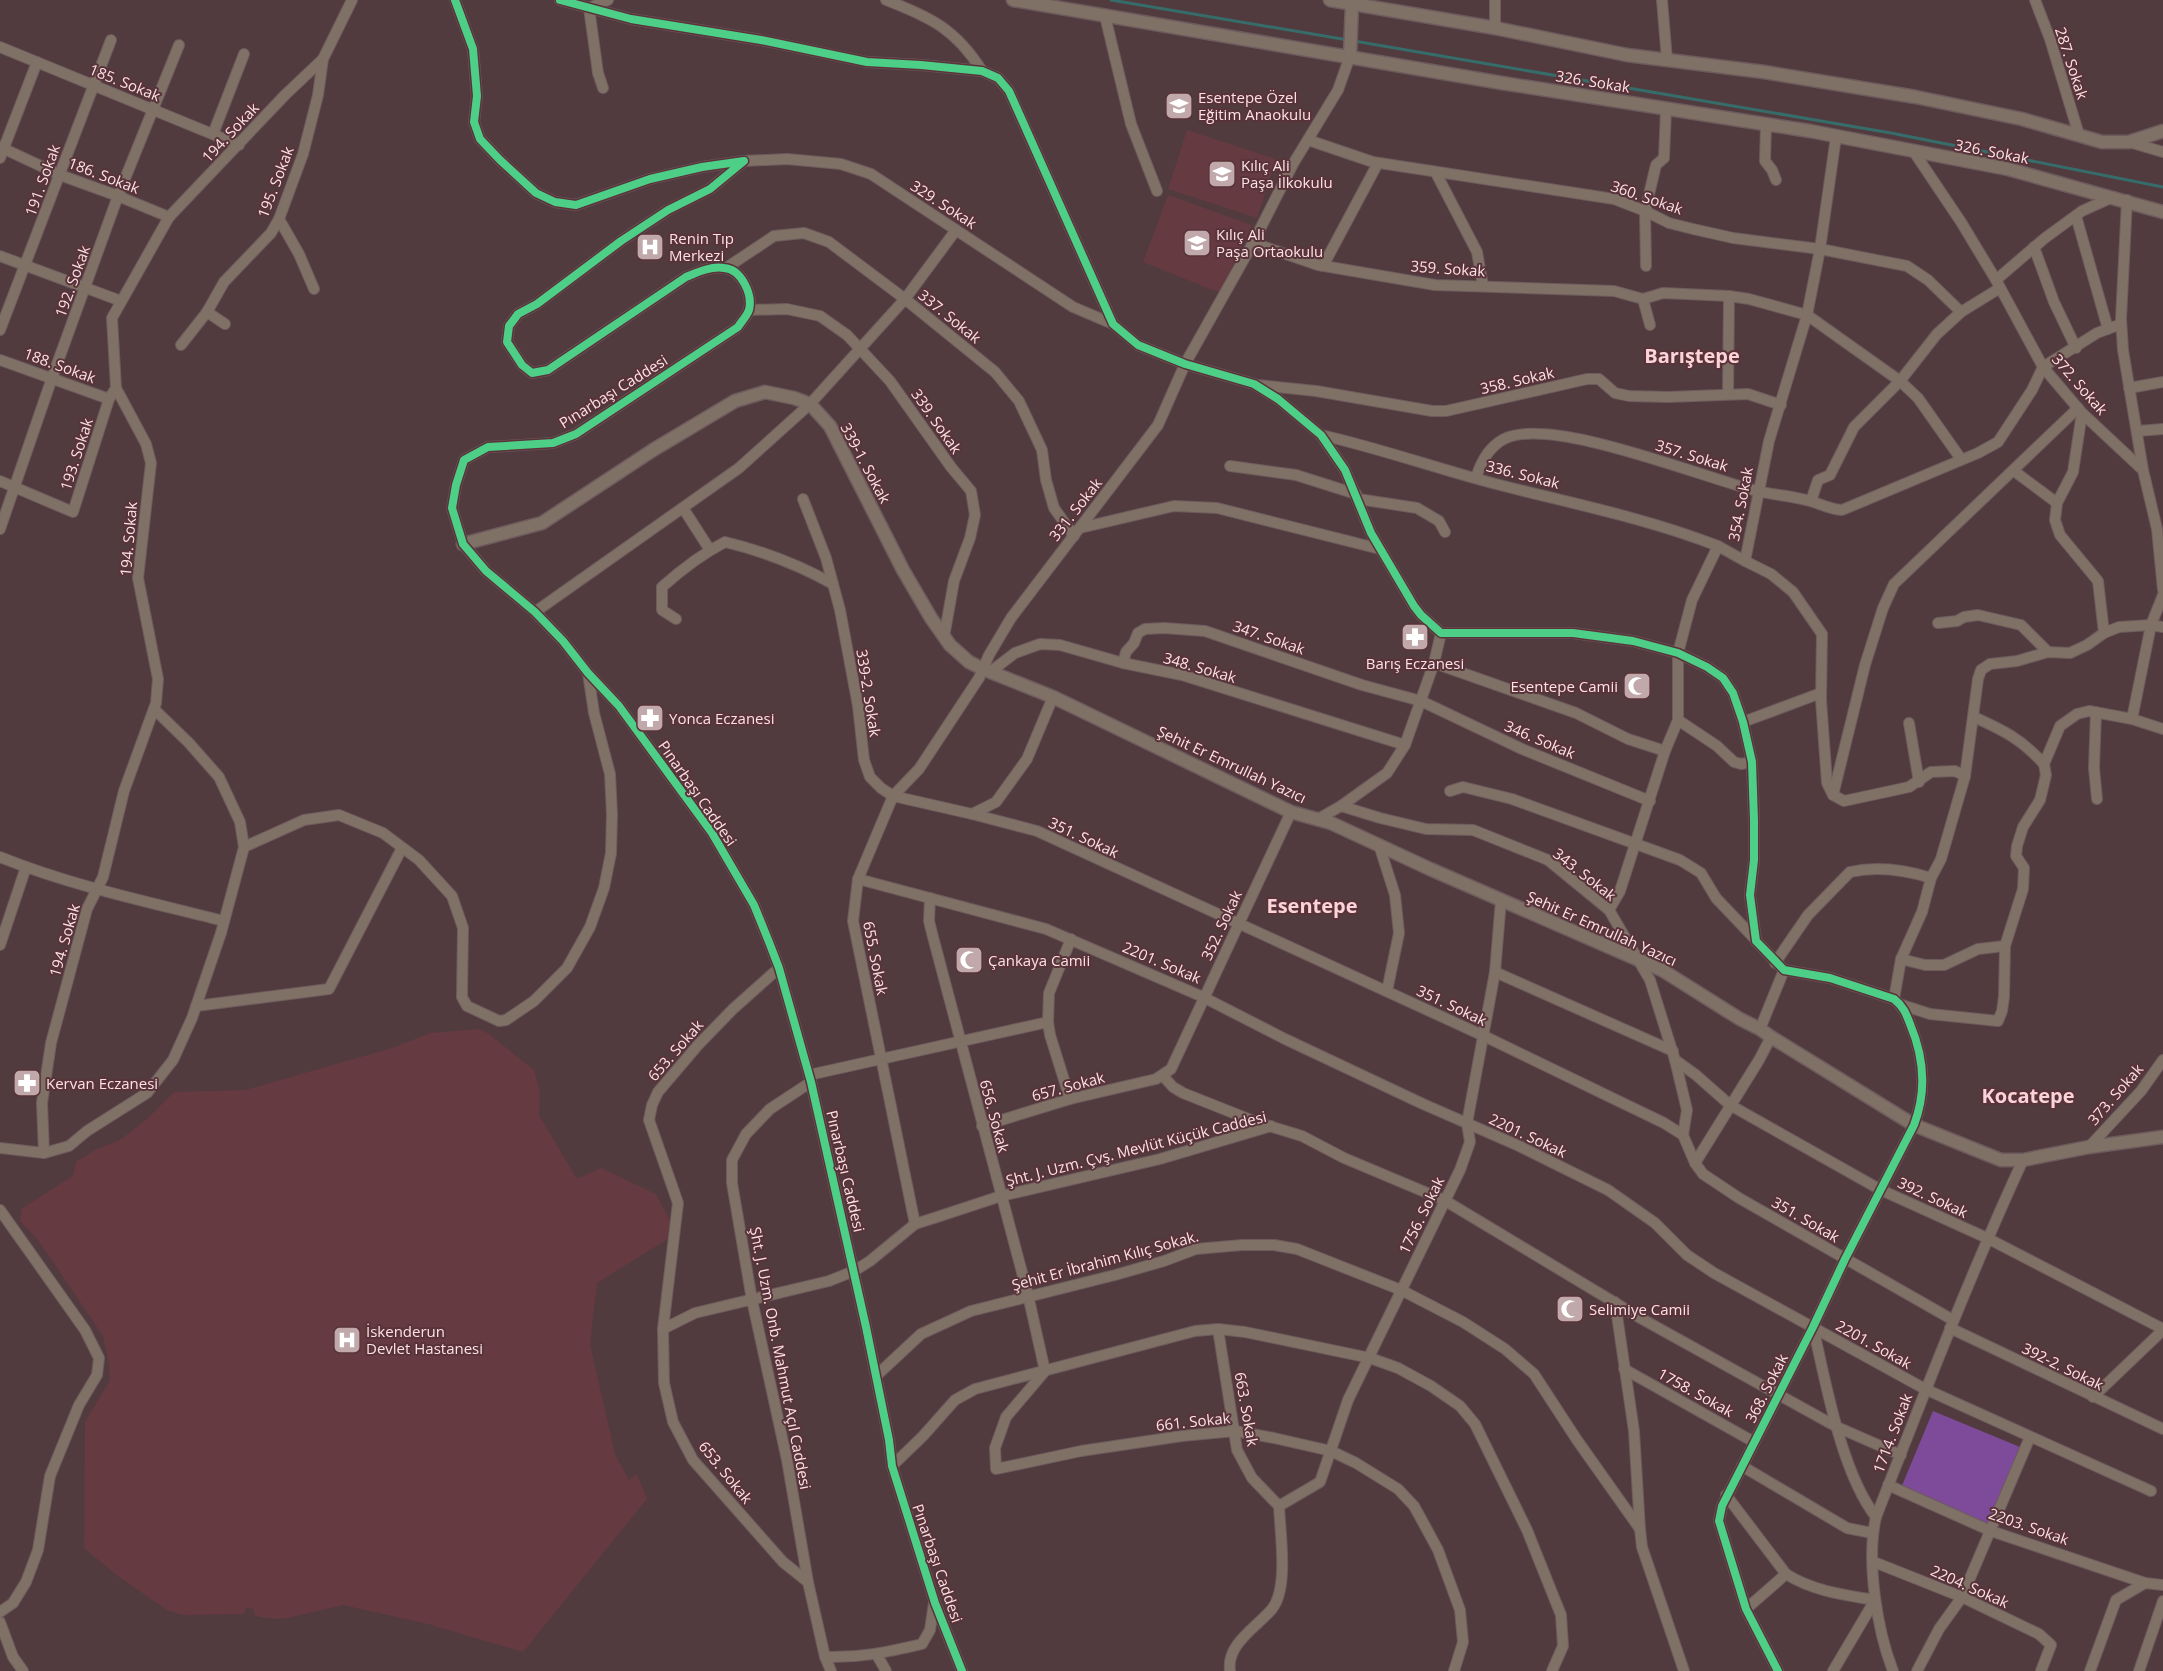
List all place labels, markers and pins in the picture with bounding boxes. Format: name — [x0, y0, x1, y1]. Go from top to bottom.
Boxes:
place label: Esentepe Özel Eğitim Anaokulu — [1198, 87, 1311, 124]
school or university icon: Esentepe Özel Eğitim Anaokulu — [1164, 91, 1194, 121]
place label: Kılıç Ali Paşa İlkokulu — [1241, 155, 1333, 192]
school or university icon: Kılıç Ali Paşa İlkokulu — [1207, 159, 1237, 189]
place label: Kılıç Ali Paşa Ortaokulu — [1216, 224, 1323, 261]
place label: Renin Tıp Merkezi — [669, 228, 734, 265]
school or university icon: Kılıç Ali Paşa Ortaokulu — [1182, 228, 1212, 258]
hospital icon: Renin Tıp Merkezi — [635, 232, 665, 262]
pharmacy icon: Barış Eczanesi — [1400, 622, 1430, 652]
place label: Barış Eczanesi — [1366, 653, 1464, 673]
mosque icon: Esentepe Camii — [1622, 671, 1652, 701]
place label: Esentepe Camii — [1510, 676, 1618, 696]
pharmacy icon: Yonca Eczanesi — [635, 703, 665, 733]
place label: Yonca Eczanesi — [669, 708, 774, 728]
mosque icon: Çankaya Camii — [954, 945, 984, 975]
place label: Çankaya Camii — [988, 950, 1090, 970]
pharmacy icon: Kervan Eczanesi — [12, 1068, 42, 1098]
place label: Kervan Eczanesi — [46, 1073, 158, 1093]
mosque icon: Selimiye Camii — [1555, 1294, 1585, 1324]
place label: Selimiye Camii — [1589, 1299, 1690, 1319]
place label: İskenderun Devlet Hastanesi — [366, 1321, 483, 1358]
hospital icon: İskenderun Devlet Hastanesi — [332, 1325, 362, 1355]

